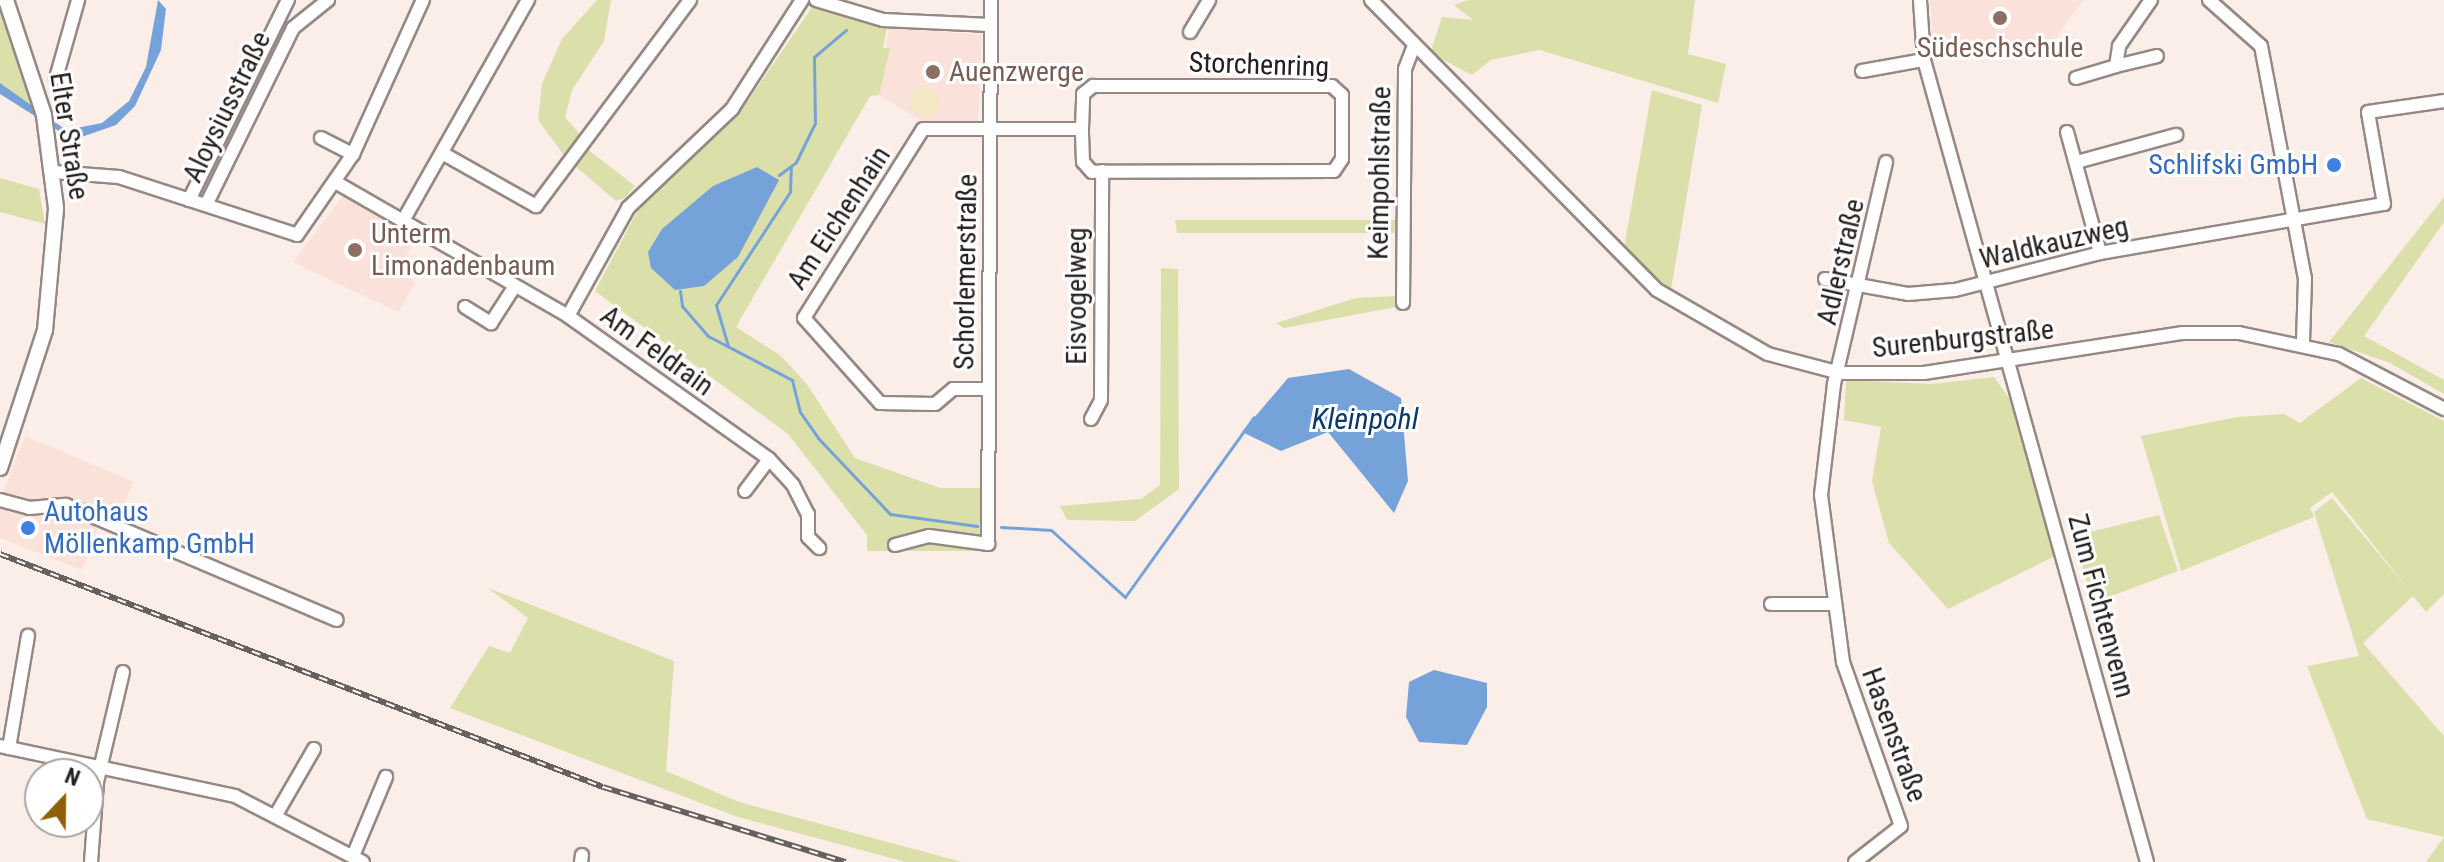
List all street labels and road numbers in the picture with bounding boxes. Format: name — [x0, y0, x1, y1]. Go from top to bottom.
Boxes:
street label: Aloysiusstraße — [176, 26, 278, 188]
street label: Storchenring — [1188, 46, 1330, 84]
street label: Elter Straße — [42, 70, 96, 202]
street label: Keimpohlstraße — [1362, 86, 1398, 260]
street label: Am Eichenhain — [780, 140, 898, 296]
street label: Schorlemerstraße — [947, 174, 985, 370]
street label: Adlerstraße — [1810, 196, 1872, 328]
street label: Waldkauzweg — [1976, 210, 2132, 276]
street label: Eisvogelweg — [1060, 227, 1094, 365]
street label: Am Feldrain — [594, 299, 720, 403]
street label: Surenburgstraße — [1870, 313, 2056, 365]
street label: Zum Fichtenvenn — [2060, 510, 2142, 702]
street label: Hasenstraße — [1854, 663, 1934, 807]

